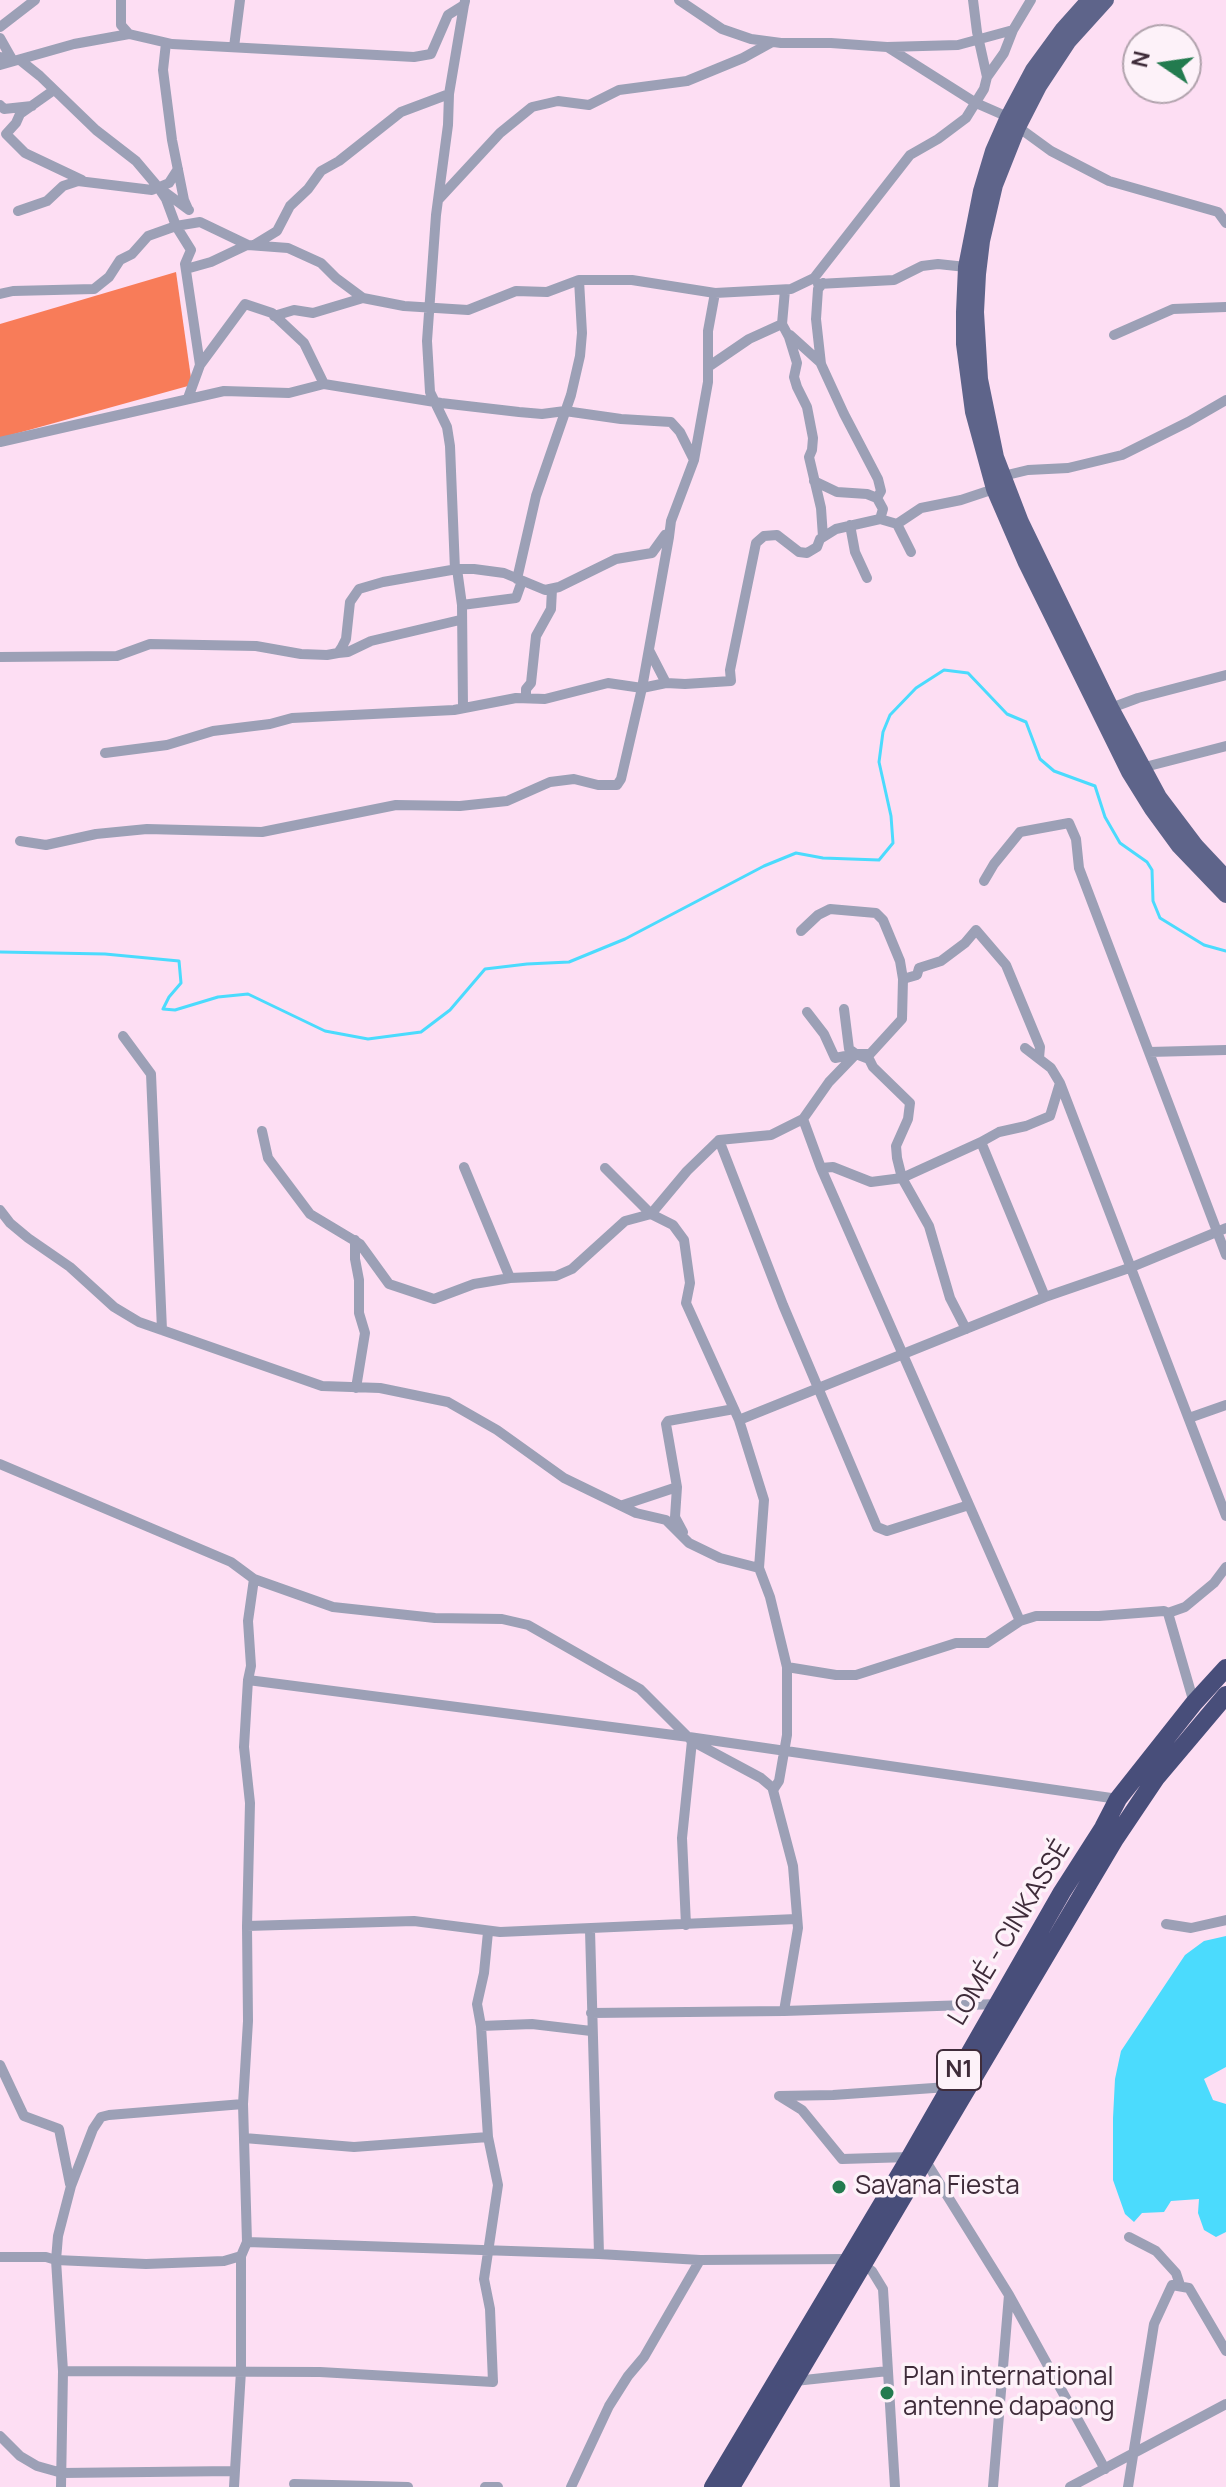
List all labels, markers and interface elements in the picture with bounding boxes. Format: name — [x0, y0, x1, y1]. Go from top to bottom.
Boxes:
north arrow — [1122, 24, 1202, 104]
text: N — [1124, 48, 1157, 70]
street label: LOMÉ - CINKASSÉ — [942, 1835, 1078, 2031]
road number: N1 — [937, 2050, 981, 2090]
place label: Savana Fiesta — [855, 2171, 1020, 2203]
marker: Savana Fiesta — [830, 2178, 848, 2196]
place label: Plan international antenne dapaong — [903, 2362, 1115, 2424]
marker: Plan international antenne dapaong — [878, 2384, 896, 2402]

